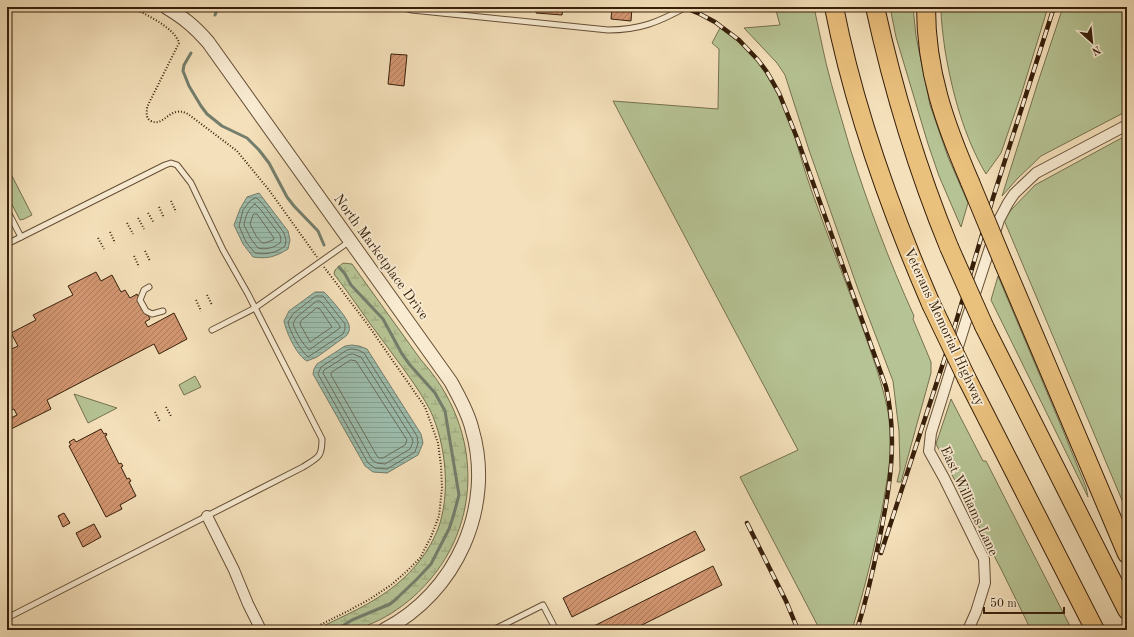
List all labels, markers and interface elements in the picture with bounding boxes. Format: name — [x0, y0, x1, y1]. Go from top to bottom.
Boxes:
north arrow — [1072, 22, 1112, 62]
text: N — [1089, 43, 1102, 57]
street label: North Marketplace Drive — [331, 192, 431, 322]
street label: Veterans Memorial Highway — [901, 246, 987, 409]
street label: East Williams Lane — [937, 444, 1001, 558]
scale bar — [984, 589, 1064, 615]
text: 50 m — [990, 597, 1017, 610]

